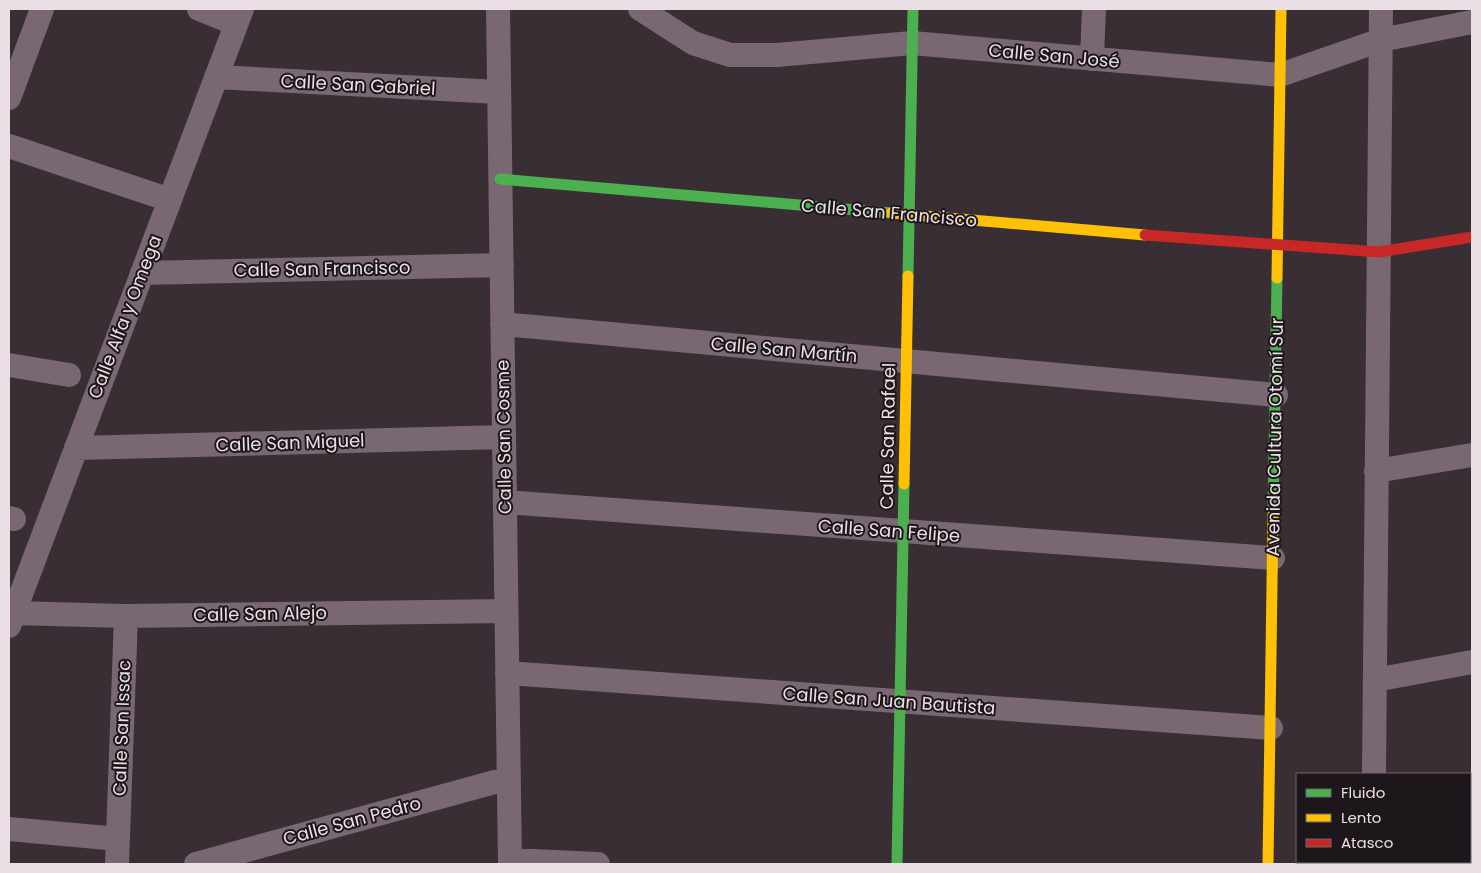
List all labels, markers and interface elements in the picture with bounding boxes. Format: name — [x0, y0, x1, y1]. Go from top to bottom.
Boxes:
street label: Calle San José — [987, 37, 1121, 74]
street label: Calle San Gabriel — [280, 68, 436, 101]
street label: Calle San Francisco — [800, 192, 978, 233]
street label: Calle Alfa y Omega — [82, 231, 167, 402]
street label: Calle San Francisco — [233, 254, 411, 283]
street label: Avenida Cultura Otomí Sur — [1260, 317, 1289, 557]
street label: Calle San Martín — [710, 331, 858, 368]
street label: Calle San Cosme — [490, 360, 517, 514]
street label: Calle San Rafael — [874, 362, 901, 510]
street label: Calle San Miguel — [215, 427, 365, 458]
street label: Calle San Felipe — [817, 513, 961, 548]
street label: Calle San Alejo — [193, 600, 327, 627]
street label: Calle San Issac — [107, 659, 136, 797]
street label: Calle San Juan Bautista — [782, 681, 996, 720]
legend — [1296, 773, 1471, 863]
text: Fluido — [1341, 782, 1385, 803]
street label: Calle San Pedro — [280, 790, 424, 851]
text: Lento — [1341, 807, 1381, 828]
text: Atasco — [1341, 832, 1393, 853]

